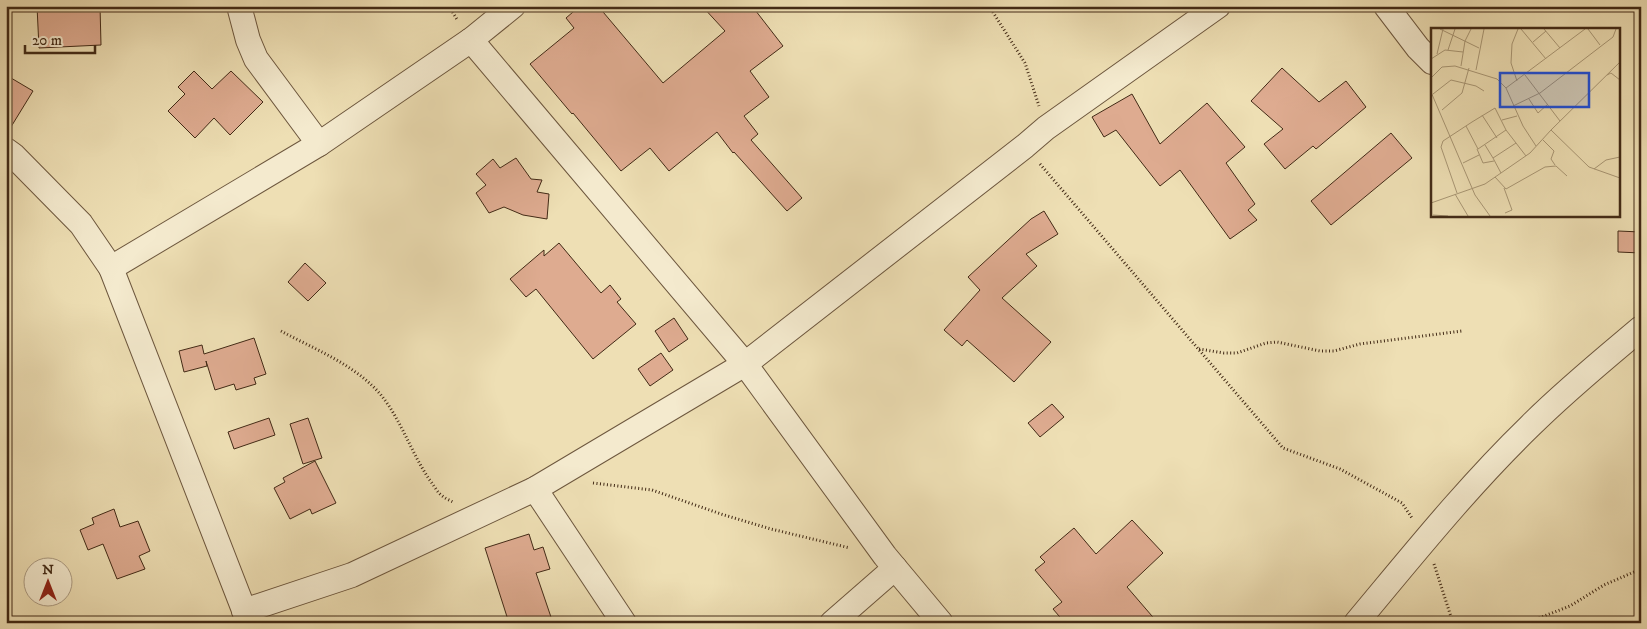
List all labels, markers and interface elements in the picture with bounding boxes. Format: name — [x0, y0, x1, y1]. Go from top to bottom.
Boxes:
scale bar — [25, 22, 95, 54]
inset map — [1431, 28, 1620, 216]
text: 20 m — [32, 31, 62, 50]
north arrow — [22, 556, 72, 606]
text: N — [42, 561, 54, 579]

